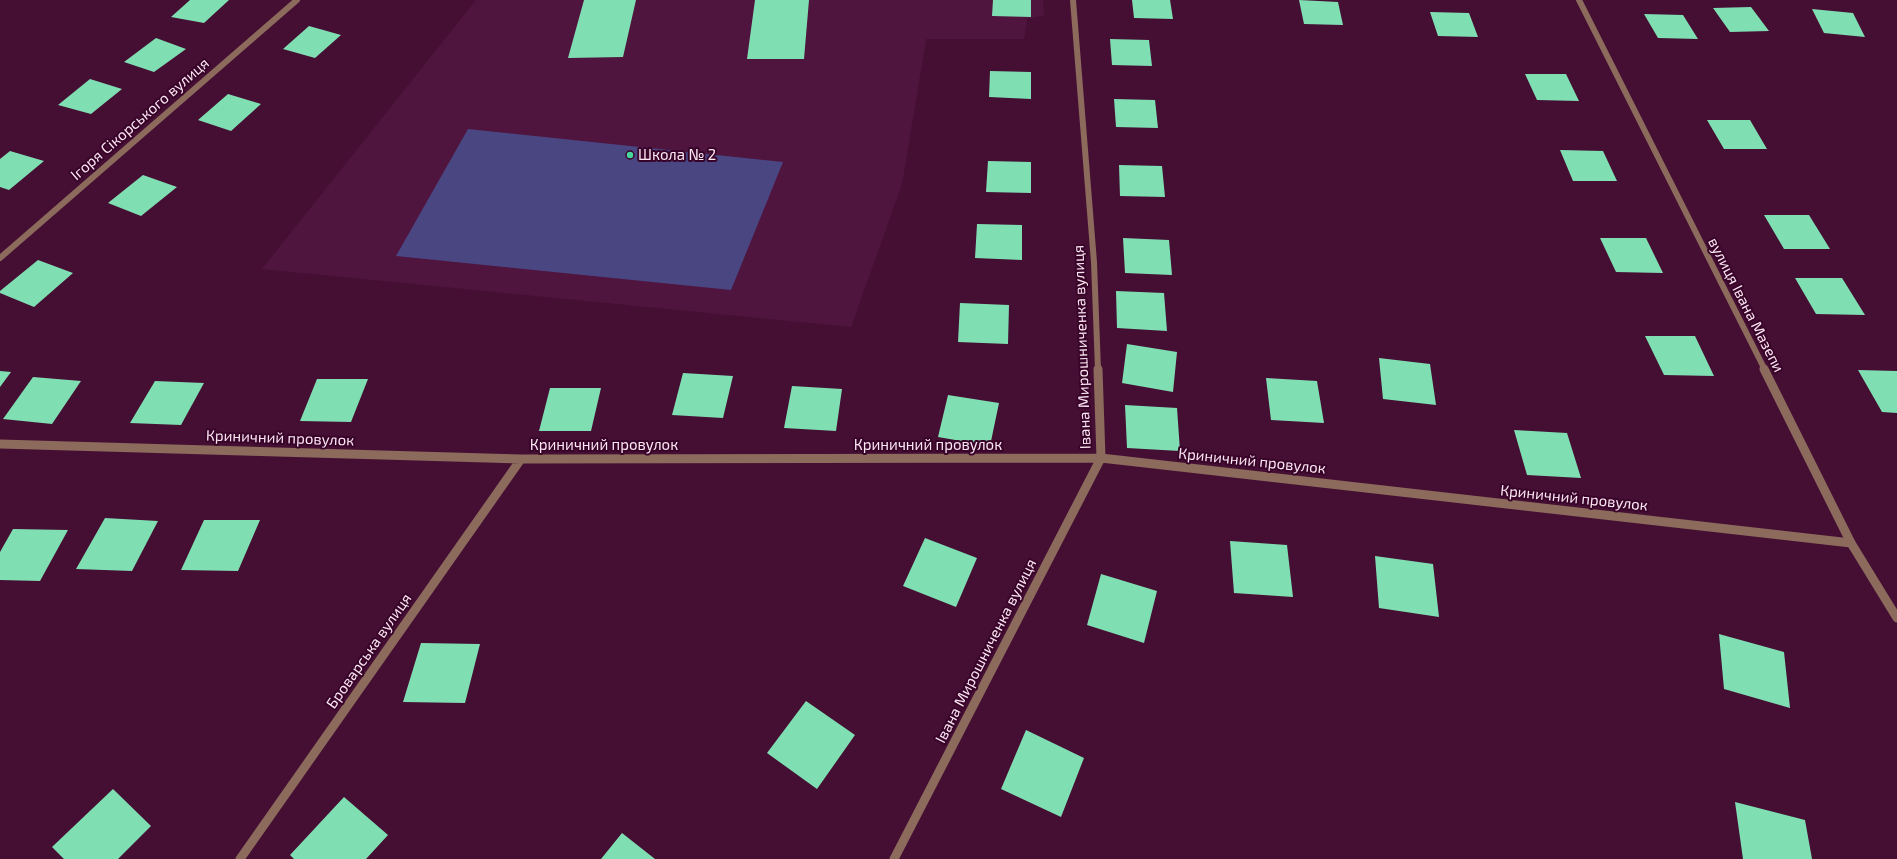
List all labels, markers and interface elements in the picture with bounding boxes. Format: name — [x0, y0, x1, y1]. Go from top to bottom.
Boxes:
street label: Ігоря Сікорського вулиця — [67, 54, 213, 184]
place label: Школа № 2 — [638, 146, 716, 164]
marker: Школа № 2 — [625, 150, 635, 160]
street label: вулиця Івана Мазепи — [1704, 235, 1788, 375]
street label: Івана Мирошниченка вулиця — [1069, 245, 1095, 449]
street label: Криничний провулок — [206, 426, 354, 450]
street label: Криничний провулок — [530, 436, 678, 454]
street label: Криничний провулок — [854, 436, 1002, 454]
street label: Криничний провулок — [1177, 444, 1327, 478]
street label: Криничний провулок — [1499, 481, 1649, 515]
street label: Івана Мирошниченка вулиця — [932, 556, 1040, 746]
street label: Броварська вулиця — [323, 590, 415, 712]

